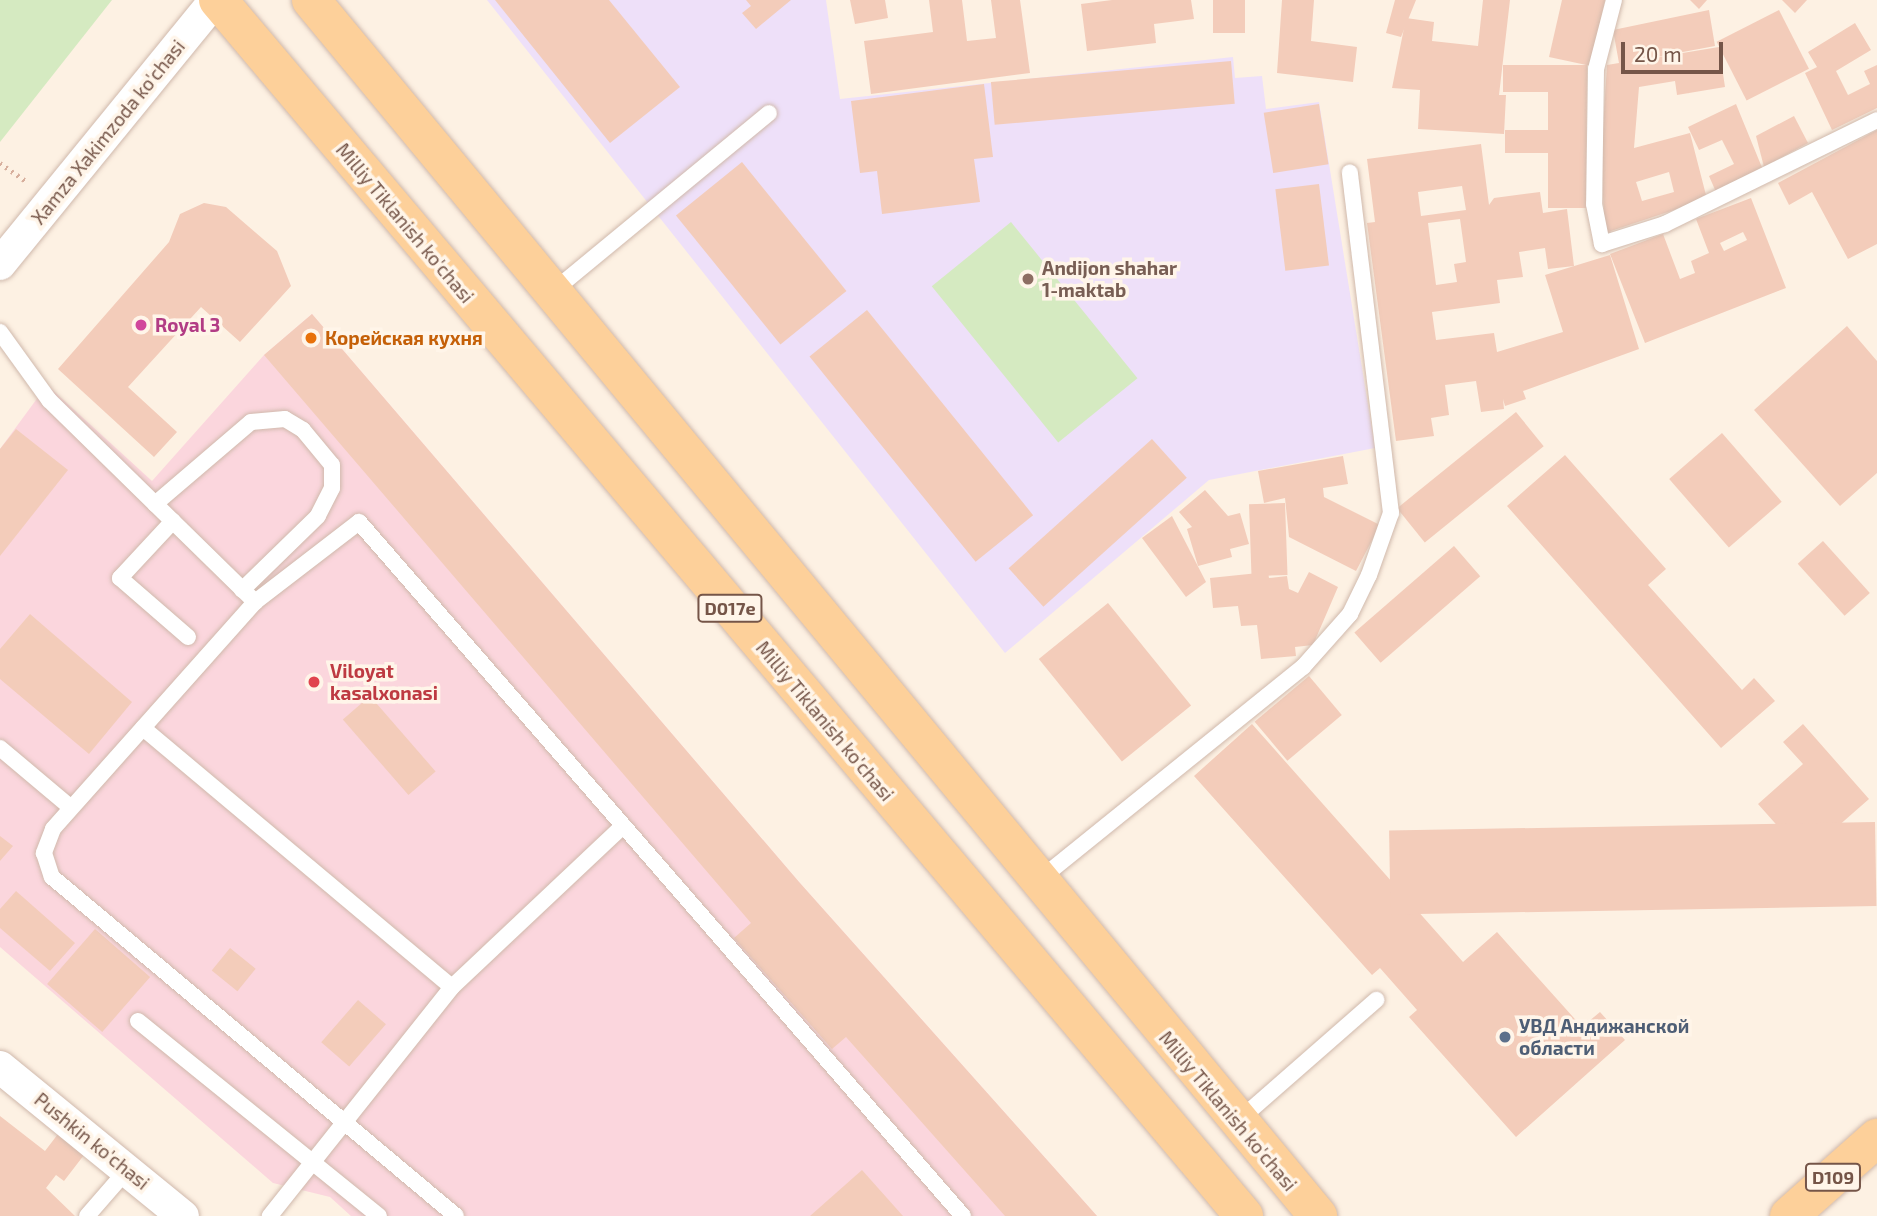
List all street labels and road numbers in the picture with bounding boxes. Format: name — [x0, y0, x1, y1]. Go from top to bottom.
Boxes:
street label: Xamza Xakimzoda ko'chasi — [27, 35, 189, 229]
street label: Milliy Tiklanish ko'chasi — [331, 138, 479, 308]
road number: D017e — [697, 594, 763, 622]
street label: Milliy Tiklanish ko'chasi — [751, 636, 899, 806]
street label: Milliy Tiklanish ko'chasi — [1154, 1026, 1302, 1196]
street label: Pushkin ko'chasi — [30, 1088, 154, 1194]
road number: D109 — [1803, 1162, 1863, 1192]

